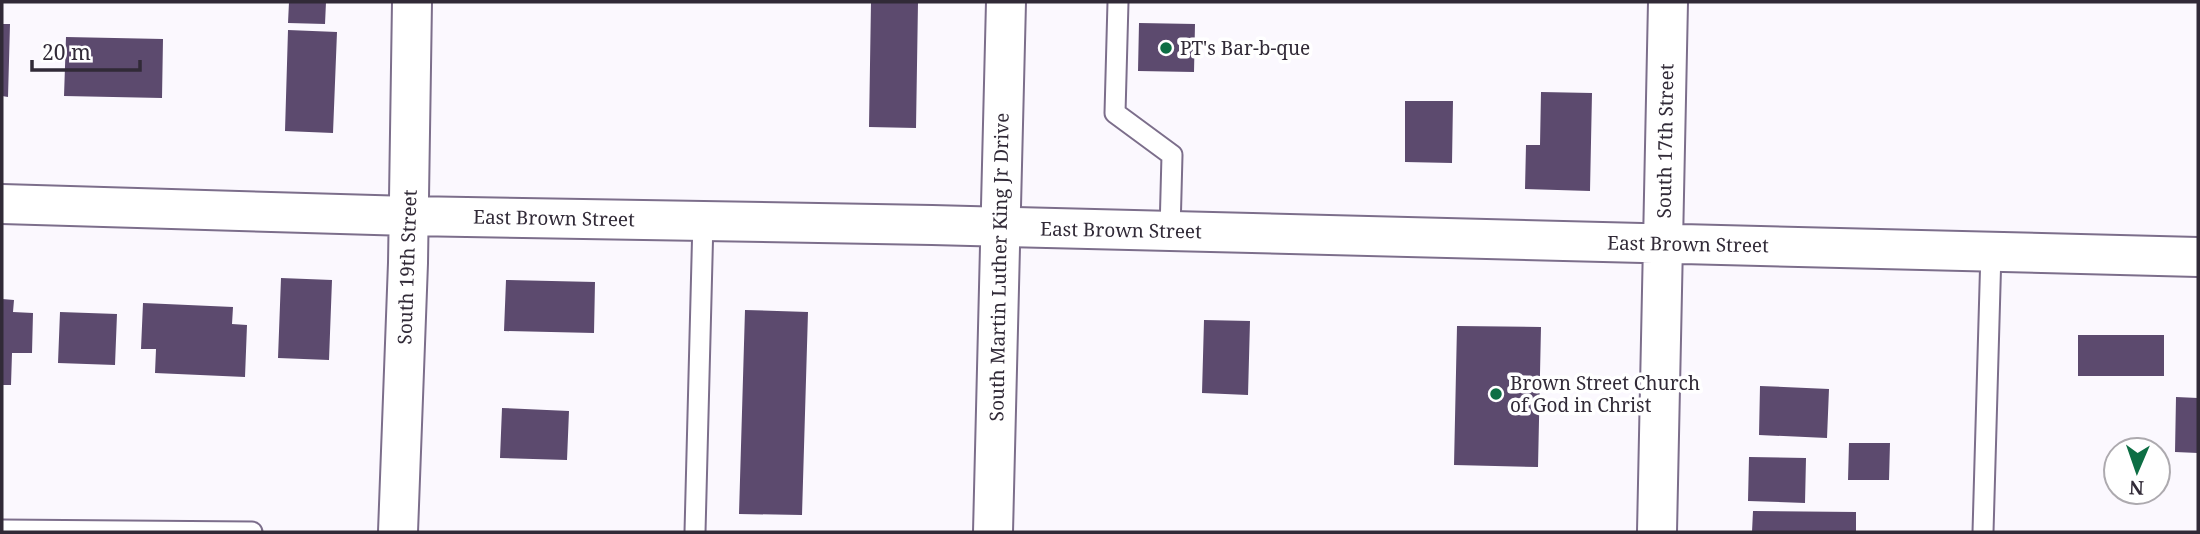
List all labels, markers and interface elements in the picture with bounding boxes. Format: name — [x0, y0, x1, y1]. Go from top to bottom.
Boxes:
scale bar — [32, 28, 140, 72]
place label: PT's Bar-b-que — [1180, 35, 1310, 61]
text: 20 m — [42, 38, 91, 66]
marker: PT's Bar-b-que — [1158, 40, 1174, 56]
street label: South 17th Street — [1651, 63, 1679, 219]
street label: South Martin Luther King Jr Drive — [983, 112, 1015, 422]
street label: South 19th Street — [391, 189, 423, 345]
street label: East Brown Street — [473, 204, 635, 232]
street label: East Brown Street — [1040, 216, 1202, 244]
street label: East Brown Street — [1607, 230, 1769, 258]
place label: Brown Street Church of God in Christ — [1510, 370, 1700, 418]
marker: Brown Street Church of God in Christ — [1488, 386, 1504, 402]
north arrow — [2102, 436, 2172, 506]
text: N — [2128, 475, 2144, 501]

